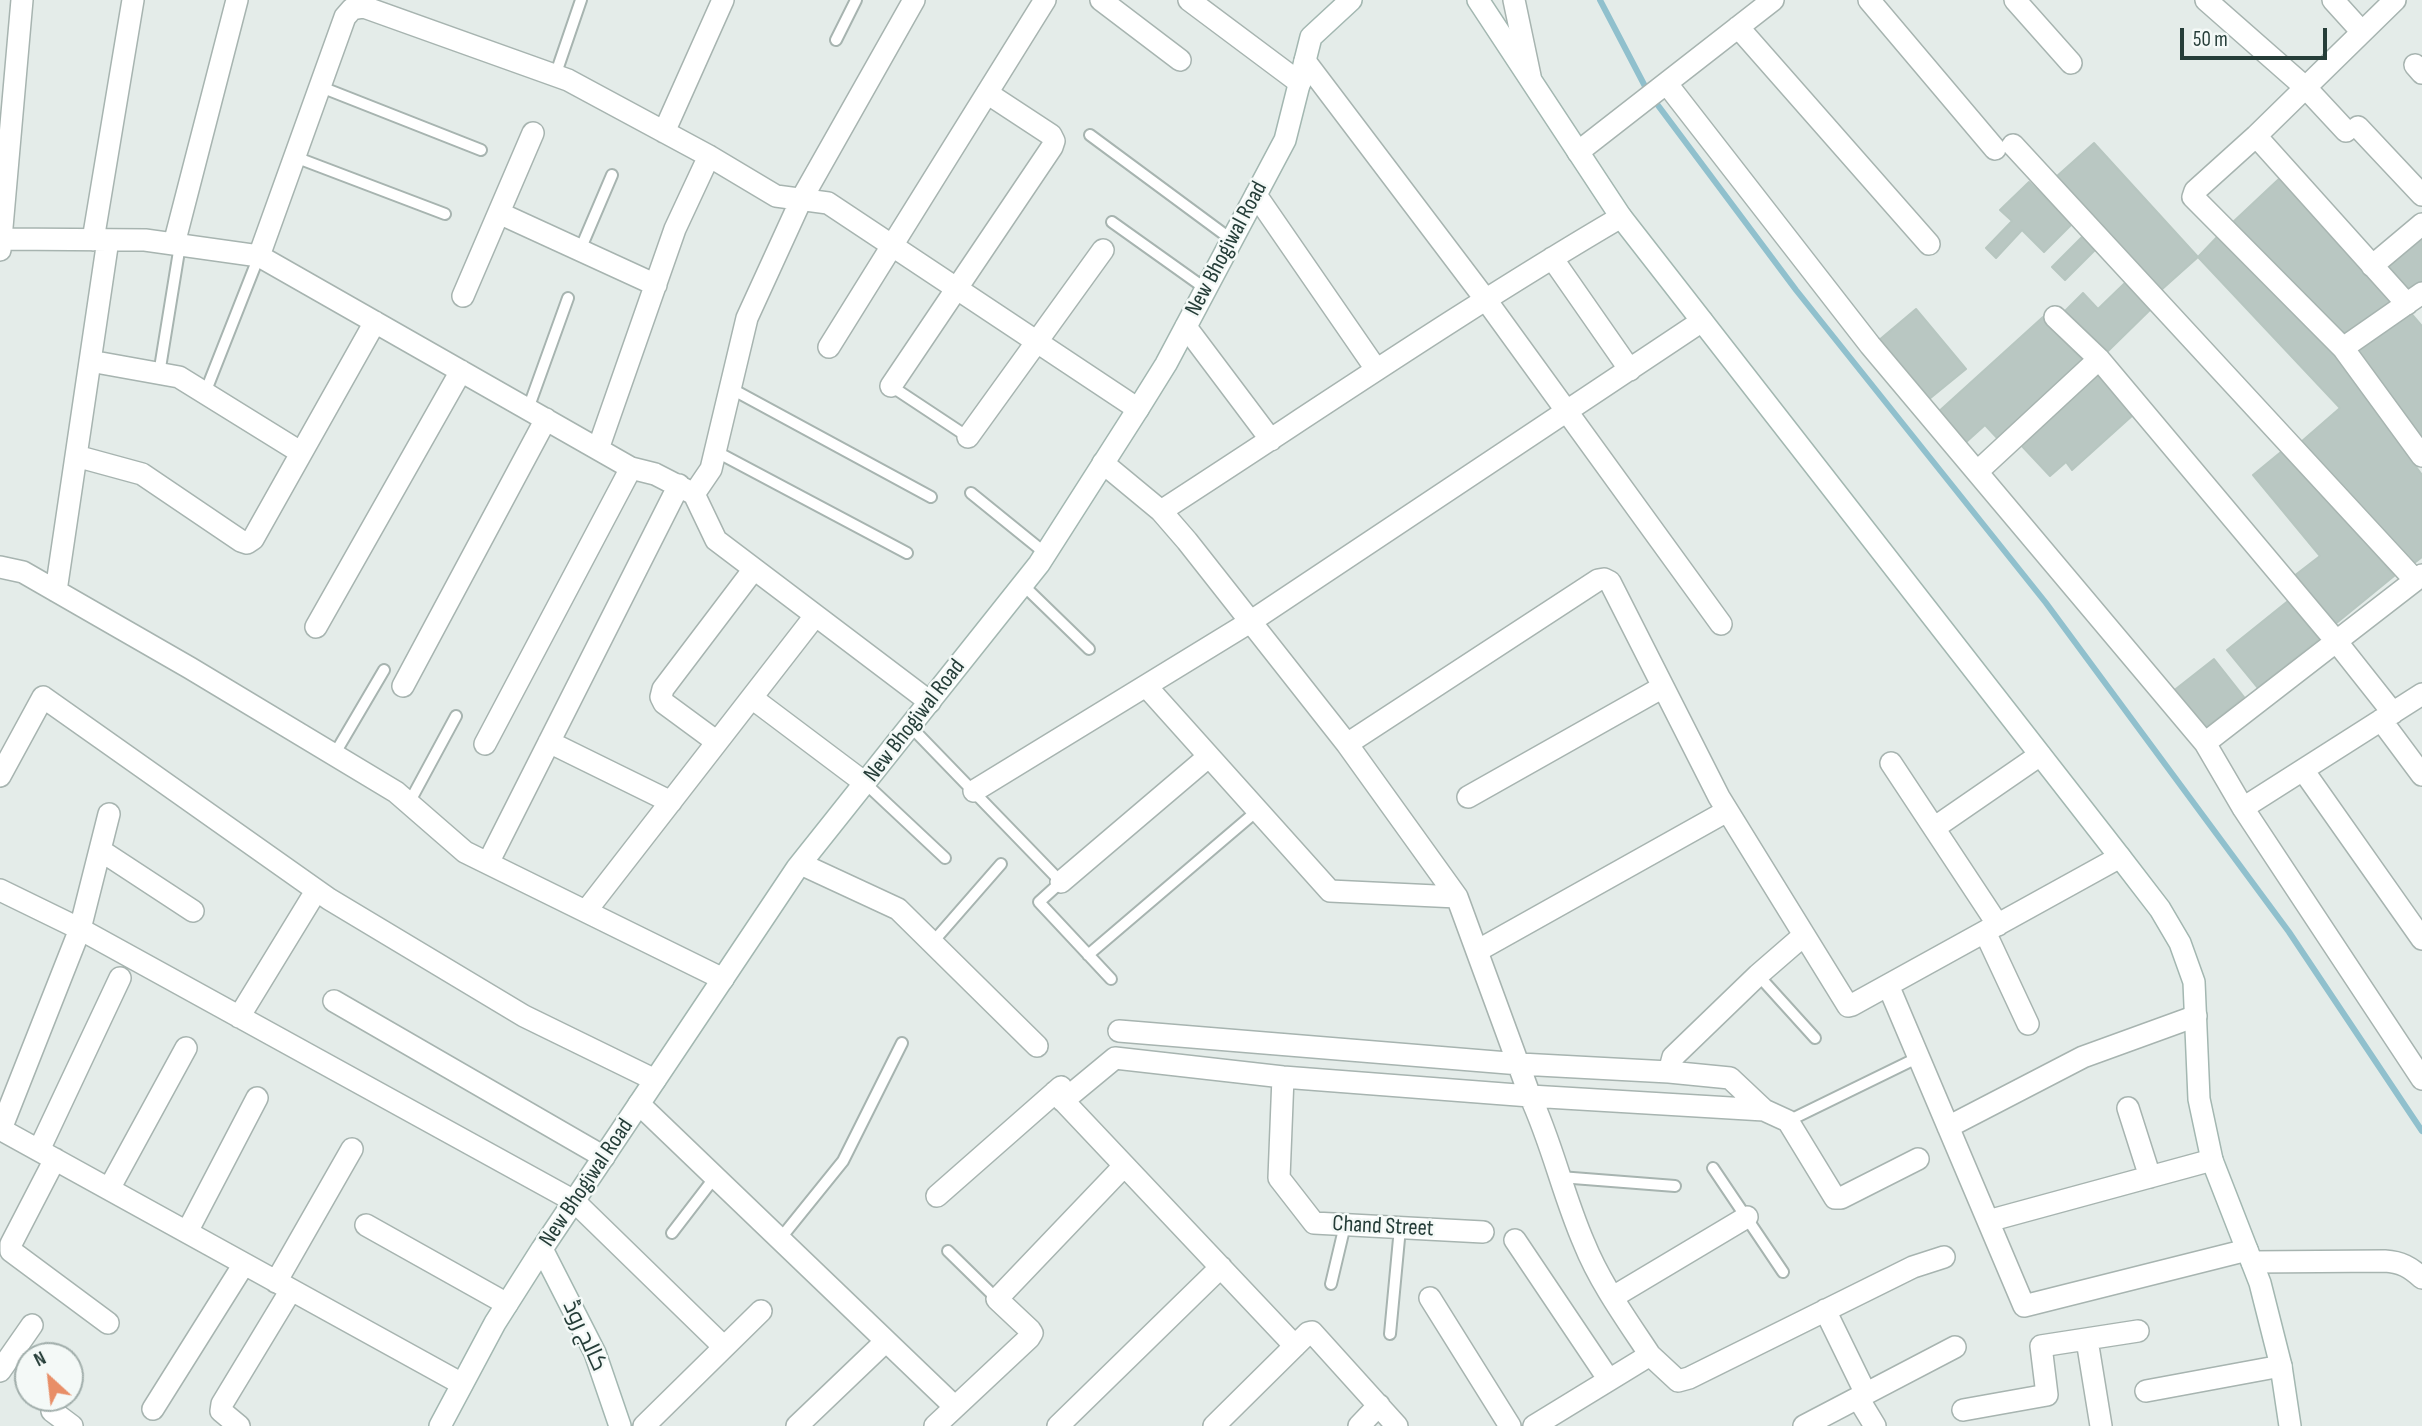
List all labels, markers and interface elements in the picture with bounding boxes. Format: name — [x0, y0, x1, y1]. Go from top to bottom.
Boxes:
scale bar — [2184, 14, 2331, 58]
text: 50 m — [2193, 27, 2228, 52]
street label: New Bhogiwal Road — [1180, 177, 1274, 321]
street label: New Bhogiwal Road — [859, 654, 971, 788]
street label: New Bhogiwal Road — [534, 1114, 640, 1252]
street label: Chand Street — [1332, 1211, 1434, 1243]
street label: کالج روڈ — [556, 1296, 612, 1376]
north arrow — [14, 1342, 84, 1412]
text: N — [30, 1347, 50, 1372]

